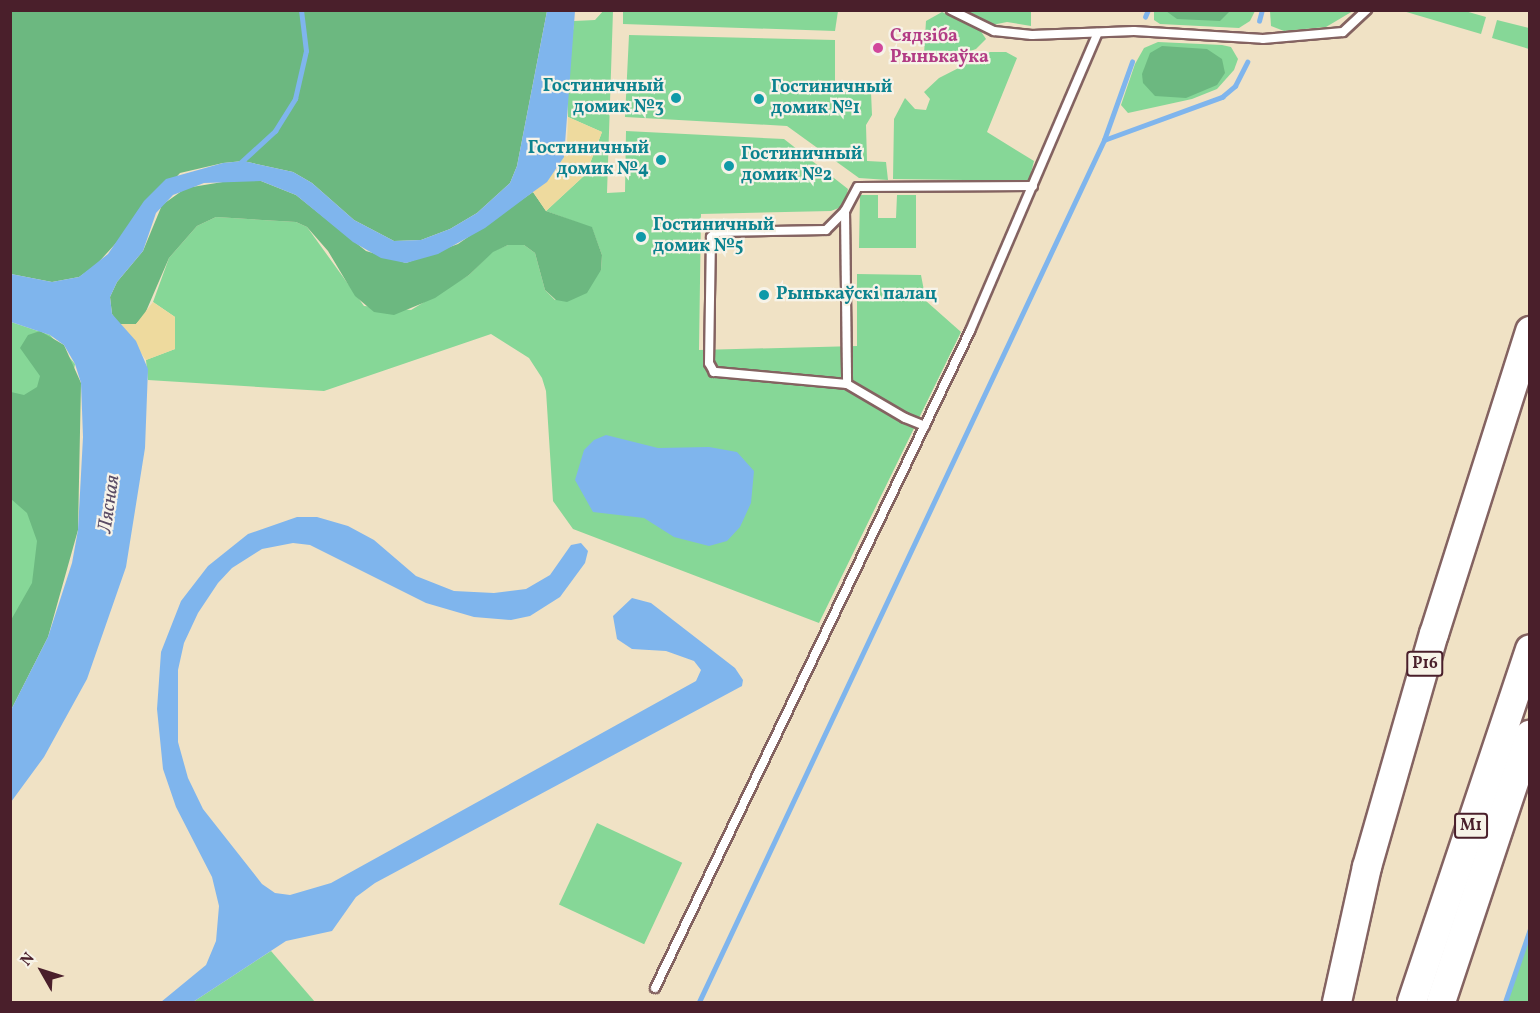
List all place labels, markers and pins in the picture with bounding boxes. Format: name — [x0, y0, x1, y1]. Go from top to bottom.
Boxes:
place label: Сядзіба Рынькаўка — [890, 27, 989, 70]
marker: Сядзіба Рынькаўка — [871, 41, 885, 55]
place label: Гостиничный домик №3 — [543, 77, 664, 119]
place label: Гостиничный домик №1 — [771, 78, 892, 121]
marker: Гостиничный домик №3 — [669, 91, 683, 105]
marker: Гостиничный домик №1 — [752, 92, 766, 106]
place label: Гостиничный домик №4 — [528, 139, 649, 182]
place label: Гостиничный домик №2 — [741, 145, 862, 188]
marker: Гостиничный домик №4 — [654, 153, 668, 167]
marker: Гостиничный домик №2 — [722, 159, 736, 173]
place label: Гостиничный домик №5 — [653, 216, 774, 258]
marker: Гостиничный домик №5 — [634, 230, 648, 244]
place label: Рынькаўскi палац — [776, 284, 937, 306]
marker: Рынькаўскi палац — [757, 288, 771, 302]

